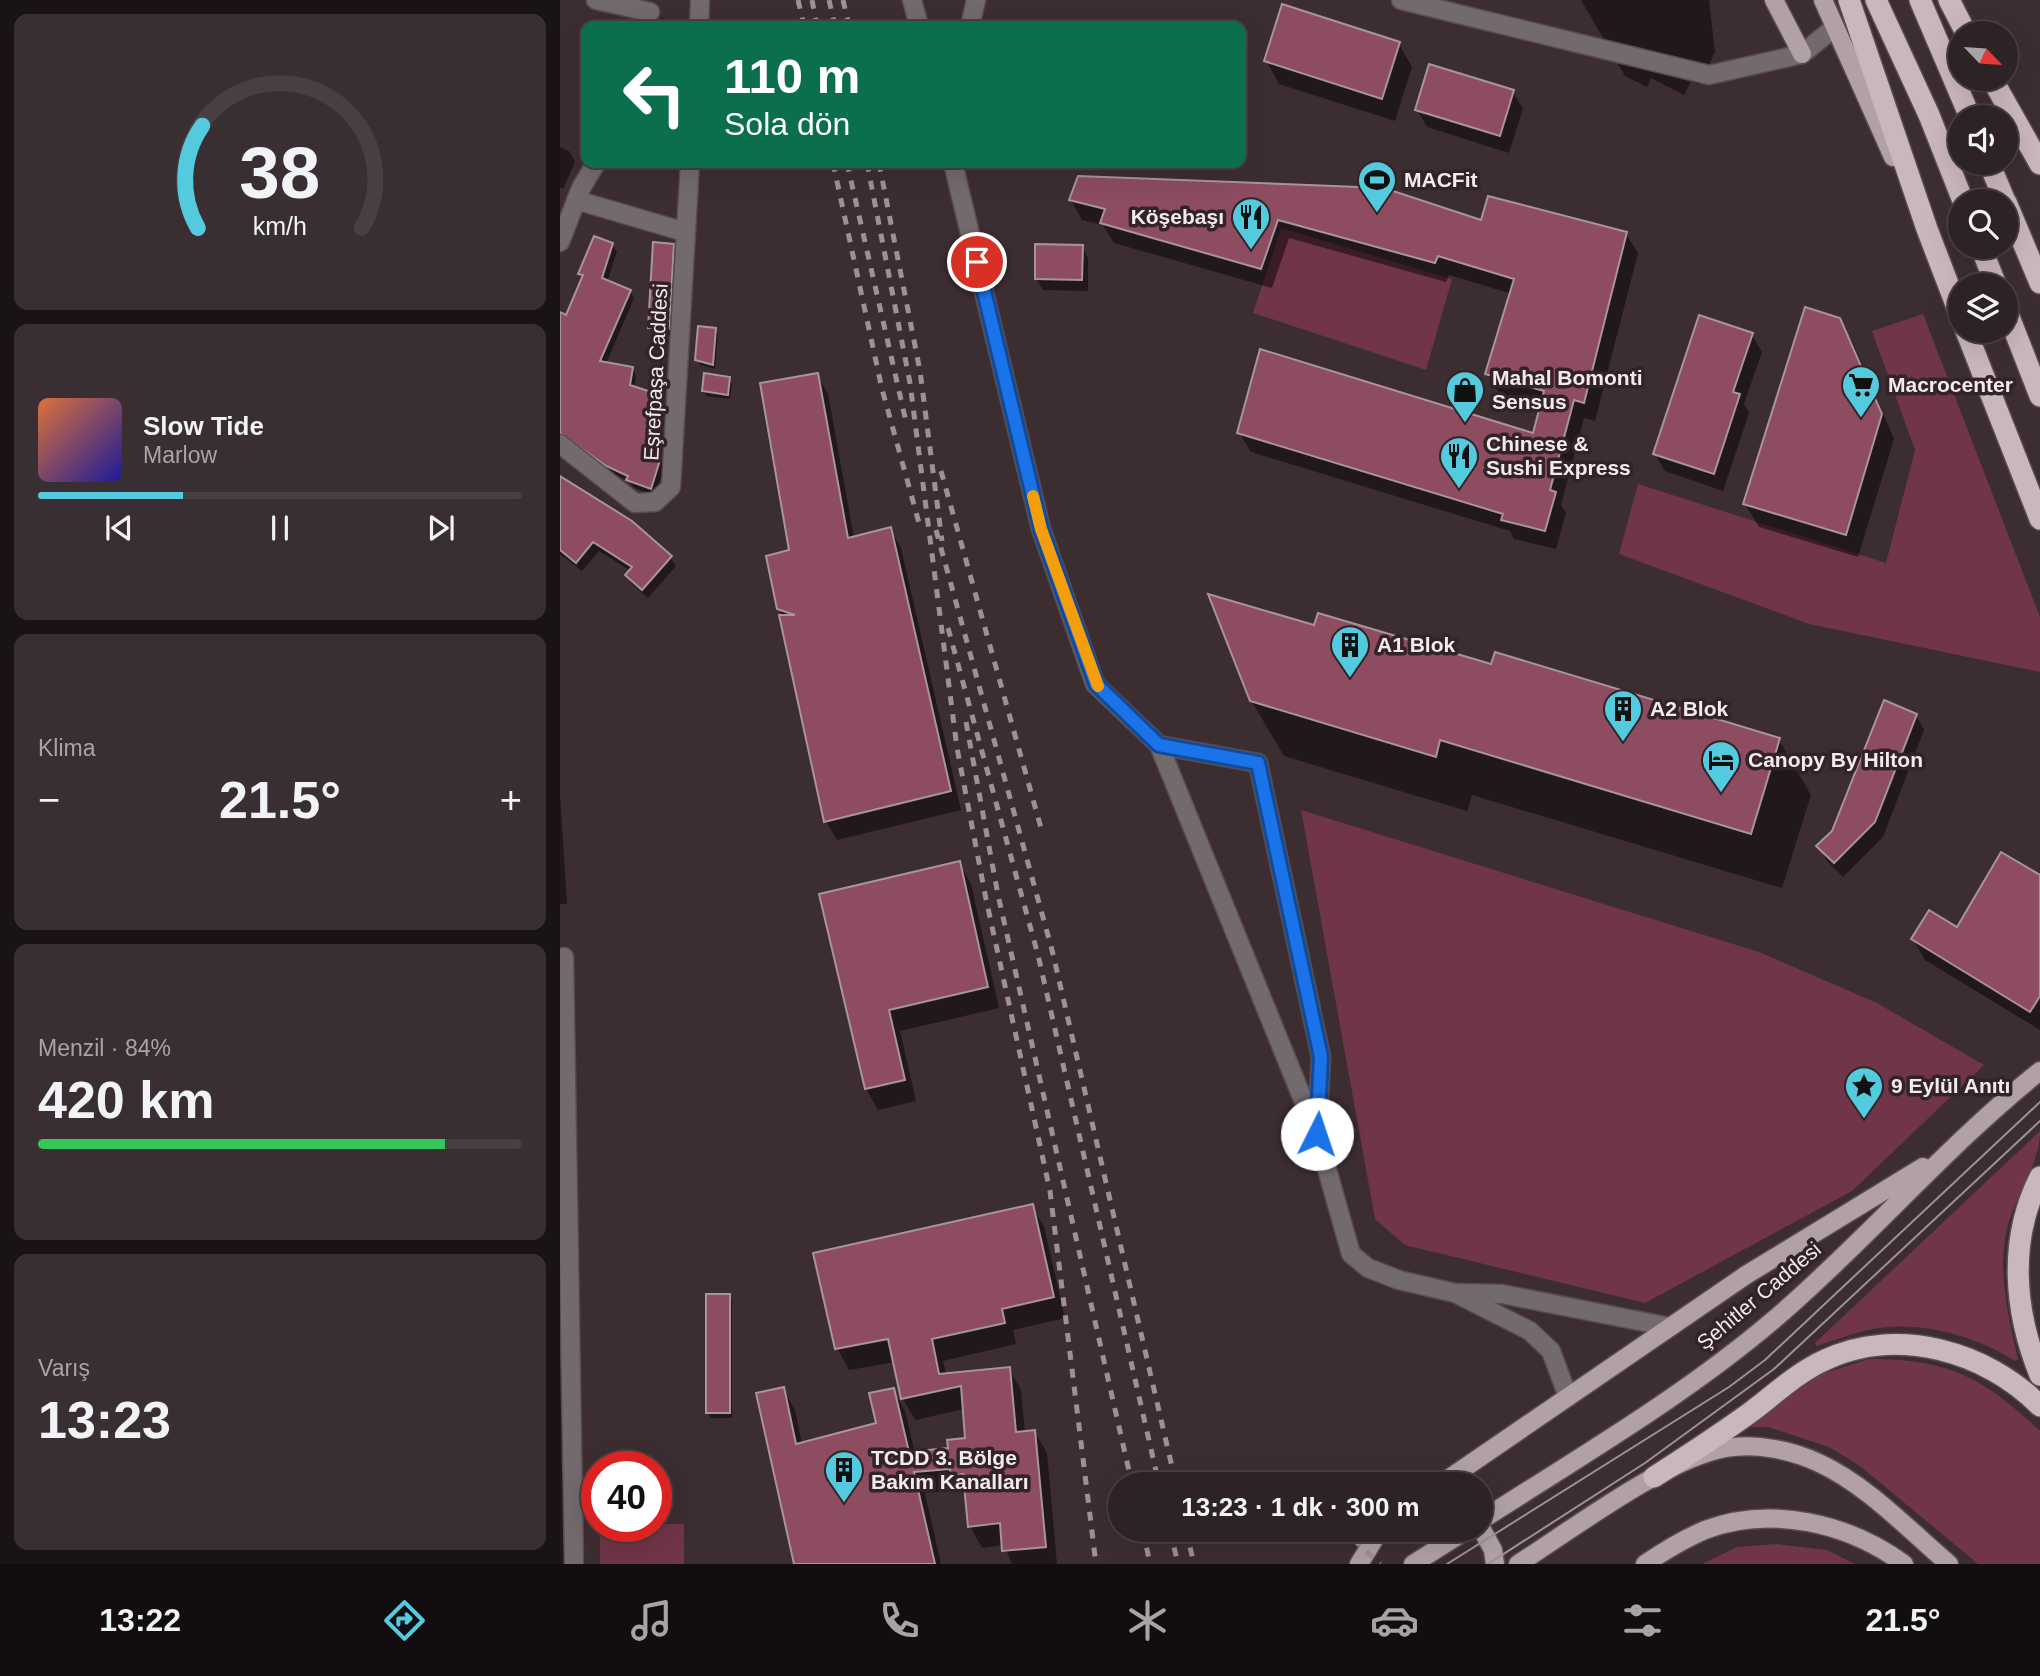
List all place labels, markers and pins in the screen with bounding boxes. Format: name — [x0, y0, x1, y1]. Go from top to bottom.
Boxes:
sports icon: MACFit — [1356, 159, 1398, 214]
place label: MACFit — [1404, 168, 1477, 191]
restaurant icon: Köşebaşı — [1230, 196, 1272, 251]
place label: Köşebaşı — [1131, 205, 1224, 228]
pin — [947, 232, 1007, 292]
supermarket icon: Macrocenter — [1840, 364, 1882, 419]
place label: Mahal Bomonti Sensus — [1492, 366, 1643, 413]
shop icon: Mahal Bomonti Sensus — [1444, 369, 1486, 424]
place label: Macrocenter — [1888, 373, 2013, 396]
place label: Chinese & Sushi Express — [1486, 432, 1631, 479]
restaurant icon: Chinese & Sushi Express — [1438, 435, 1480, 490]
building icon: A1 Blok — [1329, 624, 1371, 679]
place label: A1 Blok — [1377, 633, 1456, 656]
building icon: A2 Blok — [1602, 688, 1644, 743]
place label: A2 Blok — [1650, 697, 1729, 720]
hotel icon: Canopy By Hilton — [1700, 739, 1742, 794]
place label: Canopy By Hilton — [1748, 748, 1923, 771]
place icon: 9 Eylül Anıtı — [1843, 1065, 1885, 1120]
place label: 9 Eylül Anıtı — [1891, 1074, 2010, 1097]
place label: TCDD 3. Bölge Bakım Kanalları — [871, 1446, 1029, 1493]
building icon: TCDD 3. Bölge Bakım Kanalları — [823, 1449, 865, 1504]

